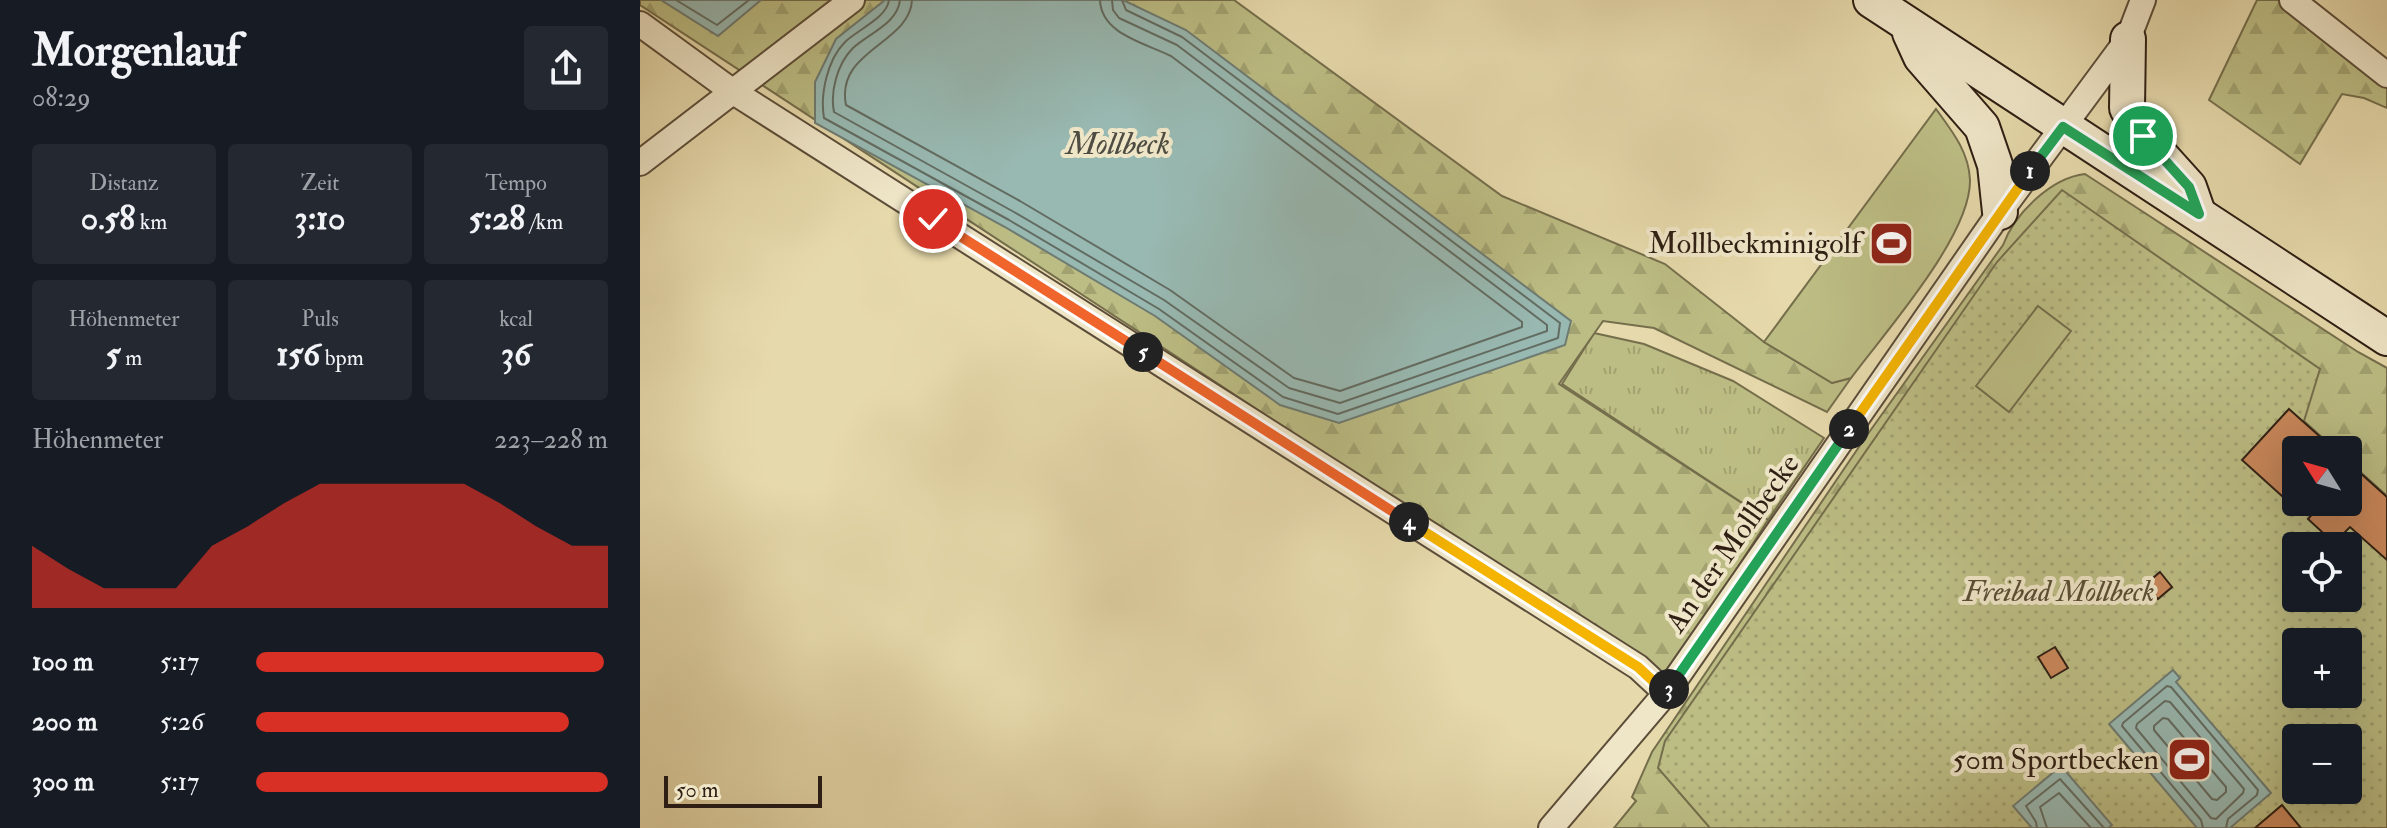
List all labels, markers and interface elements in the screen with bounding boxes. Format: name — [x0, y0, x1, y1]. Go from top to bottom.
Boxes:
text: Morgenlauf — [32, 24, 240, 79]
button: share — [524, 26, 608, 110]
text: 08:29 — [32, 82, 90, 114]
pin — [2109, 102, 2177, 170]
icon: arrive — [2121, 114, 2165, 158]
water label: Mollbeck — [1064, 124, 1170, 164]
pin: 1 — [2010, 151, 2050, 191]
text: 1 — [2026, 157, 2034, 185]
text: Distanz — [89, 169, 159, 197]
text: Zeit — [301, 169, 339, 197]
text: Tempo — [485, 169, 547, 197]
pin — [899, 185, 967, 253]
text: 0.58 — [81, 197, 135, 240]
text: 3:10 — [295, 197, 345, 240]
text: 5:28 — [469, 197, 525, 240]
icon: check — [911, 197, 955, 241]
text: km — [135, 208, 167, 236]
text: /km — [525, 208, 563, 236]
sports icon: Mollbeckminigolf — [1868, 219, 1916, 267]
place label: Mollbeckminigolf — [1648, 225, 1865, 262]
text: Höhenmeter — [68, 305, 180, 333]
text: Puls — [301, 305, 339, 333]
text: kcal — [499, 305, 533, 333]
pin: 5 — [1123, 332, 1163, 372]
text: 5 — [106, 333, 121, 376]
text: 156 — [276, 333, 320, 376]
text: 36 — [501, 333, 531, 376]
text: 5 — [1138, 338, 1148, 366]
text: m — [121, 344, 142, 372]
text: bpm — [320, 344, 364, 372]
pin: 2 — [1829, 409, 1869, 449]
text: 2 — [1843, 415, 1855, 443]
text: Höhenmeter — [32, 424, 163, 456]
text: 223–228 m — [494, 424, 608, 456]
north arrow — [2282, 436, 2362, 516]
map controls — [2282, 436, 2362, 804]
street label: An der Mollbecke — [1657, 447, 1808, 640]
pin: 4 — [1389, 502, 1429, 542]
text: 4 — [1403, 508, 1415, 536]
button: locate — [2282, 532, 2362, 612]
park label: Freibad Mollbeck — [1961, 573, 2155, 610]
button: + — [2282, 628, 2362, 708]
text: 100 m — [32, 646, 93, 678]
text: 5:17 — [160, 646, 199, 678]
pin: 3 — [1649, 669, 1689, 709]
text: 3 — [1665, 675, 1673, 703]
text: 200 m — [32, 706, 97, 738]
text: 5:26 — [160, 706, 204, 738]
button: − — [2282, 724, 2362, 804]
sports icon: 50m Sportbecken — [2166, 735, 2214, 783]
place label: 50m Sportbecken — [1953, 741, 2159, 778]
text: 300 m — [32, 766, 94, 798]
text: 5:17 — [160, 766, 199, 798]
scale bar — [664, 772, 822, 808]
text: 50 m — [676, 776, 718, 804]

